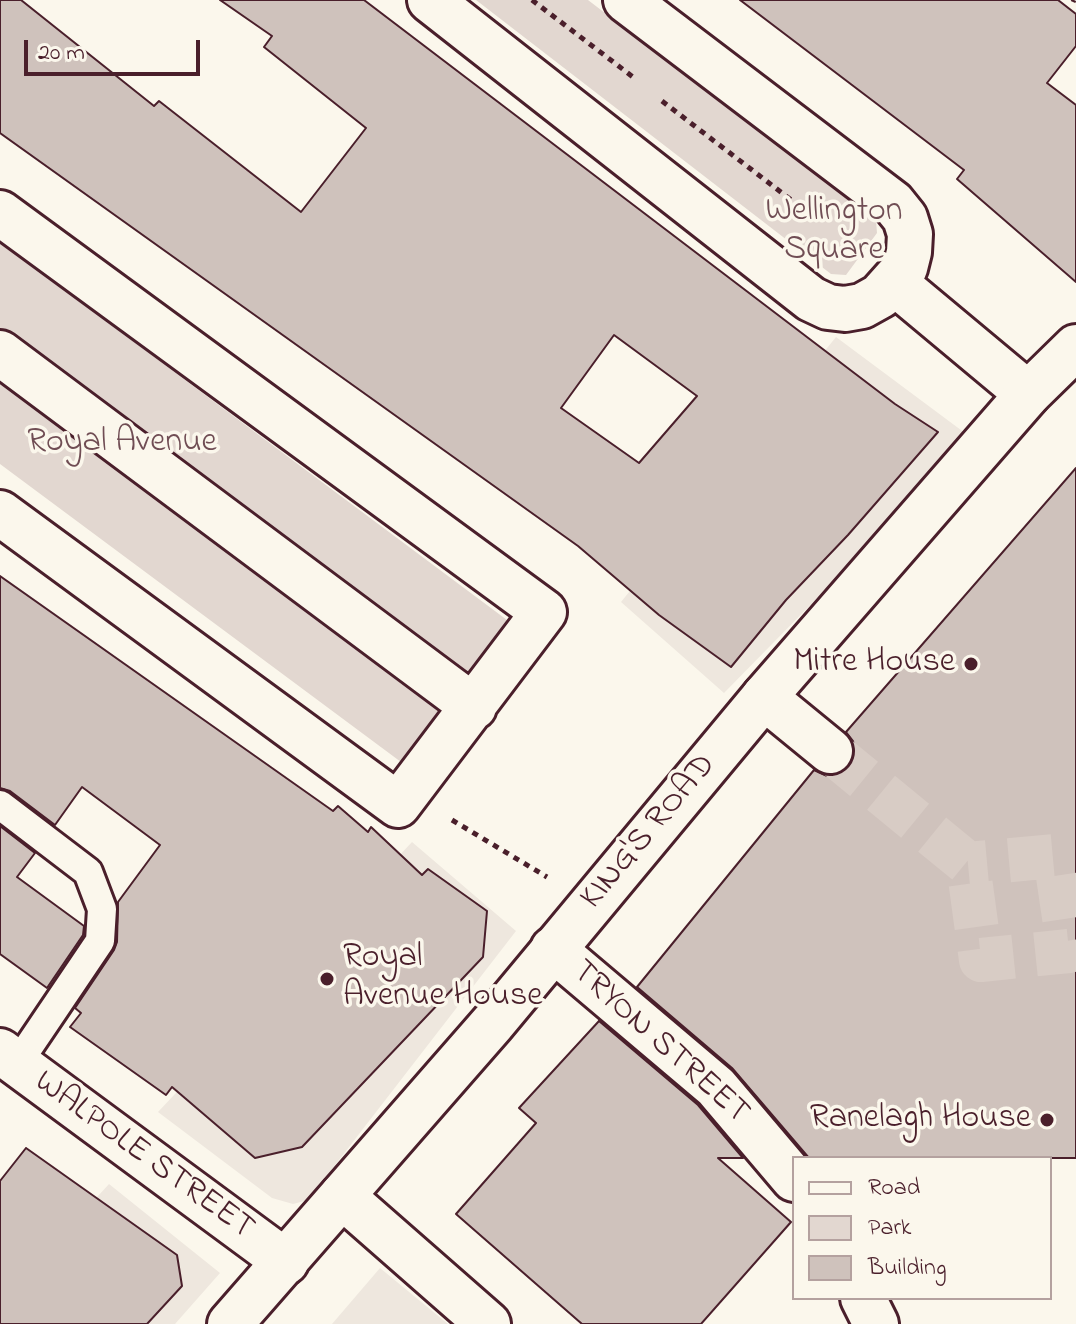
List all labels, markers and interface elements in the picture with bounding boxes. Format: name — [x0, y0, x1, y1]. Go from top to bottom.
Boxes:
scale bar — [28, 24, 204, 74]
text: 20 m — [38, 36, 85, 71]
park label: Wellington Square — [765, 193, 903, 272]
park label: Royal Avenue — [27, 424, 217, 464]
place label: Mitre House — [793, 644, 955, 684]
marker: Mitre House — [962, 655, 980, 673]
street label: KING'S ROAD — [573, 747, 727, 919]
place label: Royal Avenue House — [343, 939, 542, 1018]
street label: TRYON STREET — [561, 953, 757, 1135]
marker: Royal Avenue House — [318, 970, 336, 988]
street label: WALPOLE STREET — [25, 1063, 261, 1251]
place label: Ranelagh House — [810, 1100, 1031, 1140]
marker: Ranelagh House — [1038, 1111, 1056, 1129]
legend — [792, 1156, 1052, 1300]
text: Road — [868, 1171, 920, 1206]
text: Park — [868, 1211, 911, 1246]
text: Building — [868, 1251, 947, 1286]

